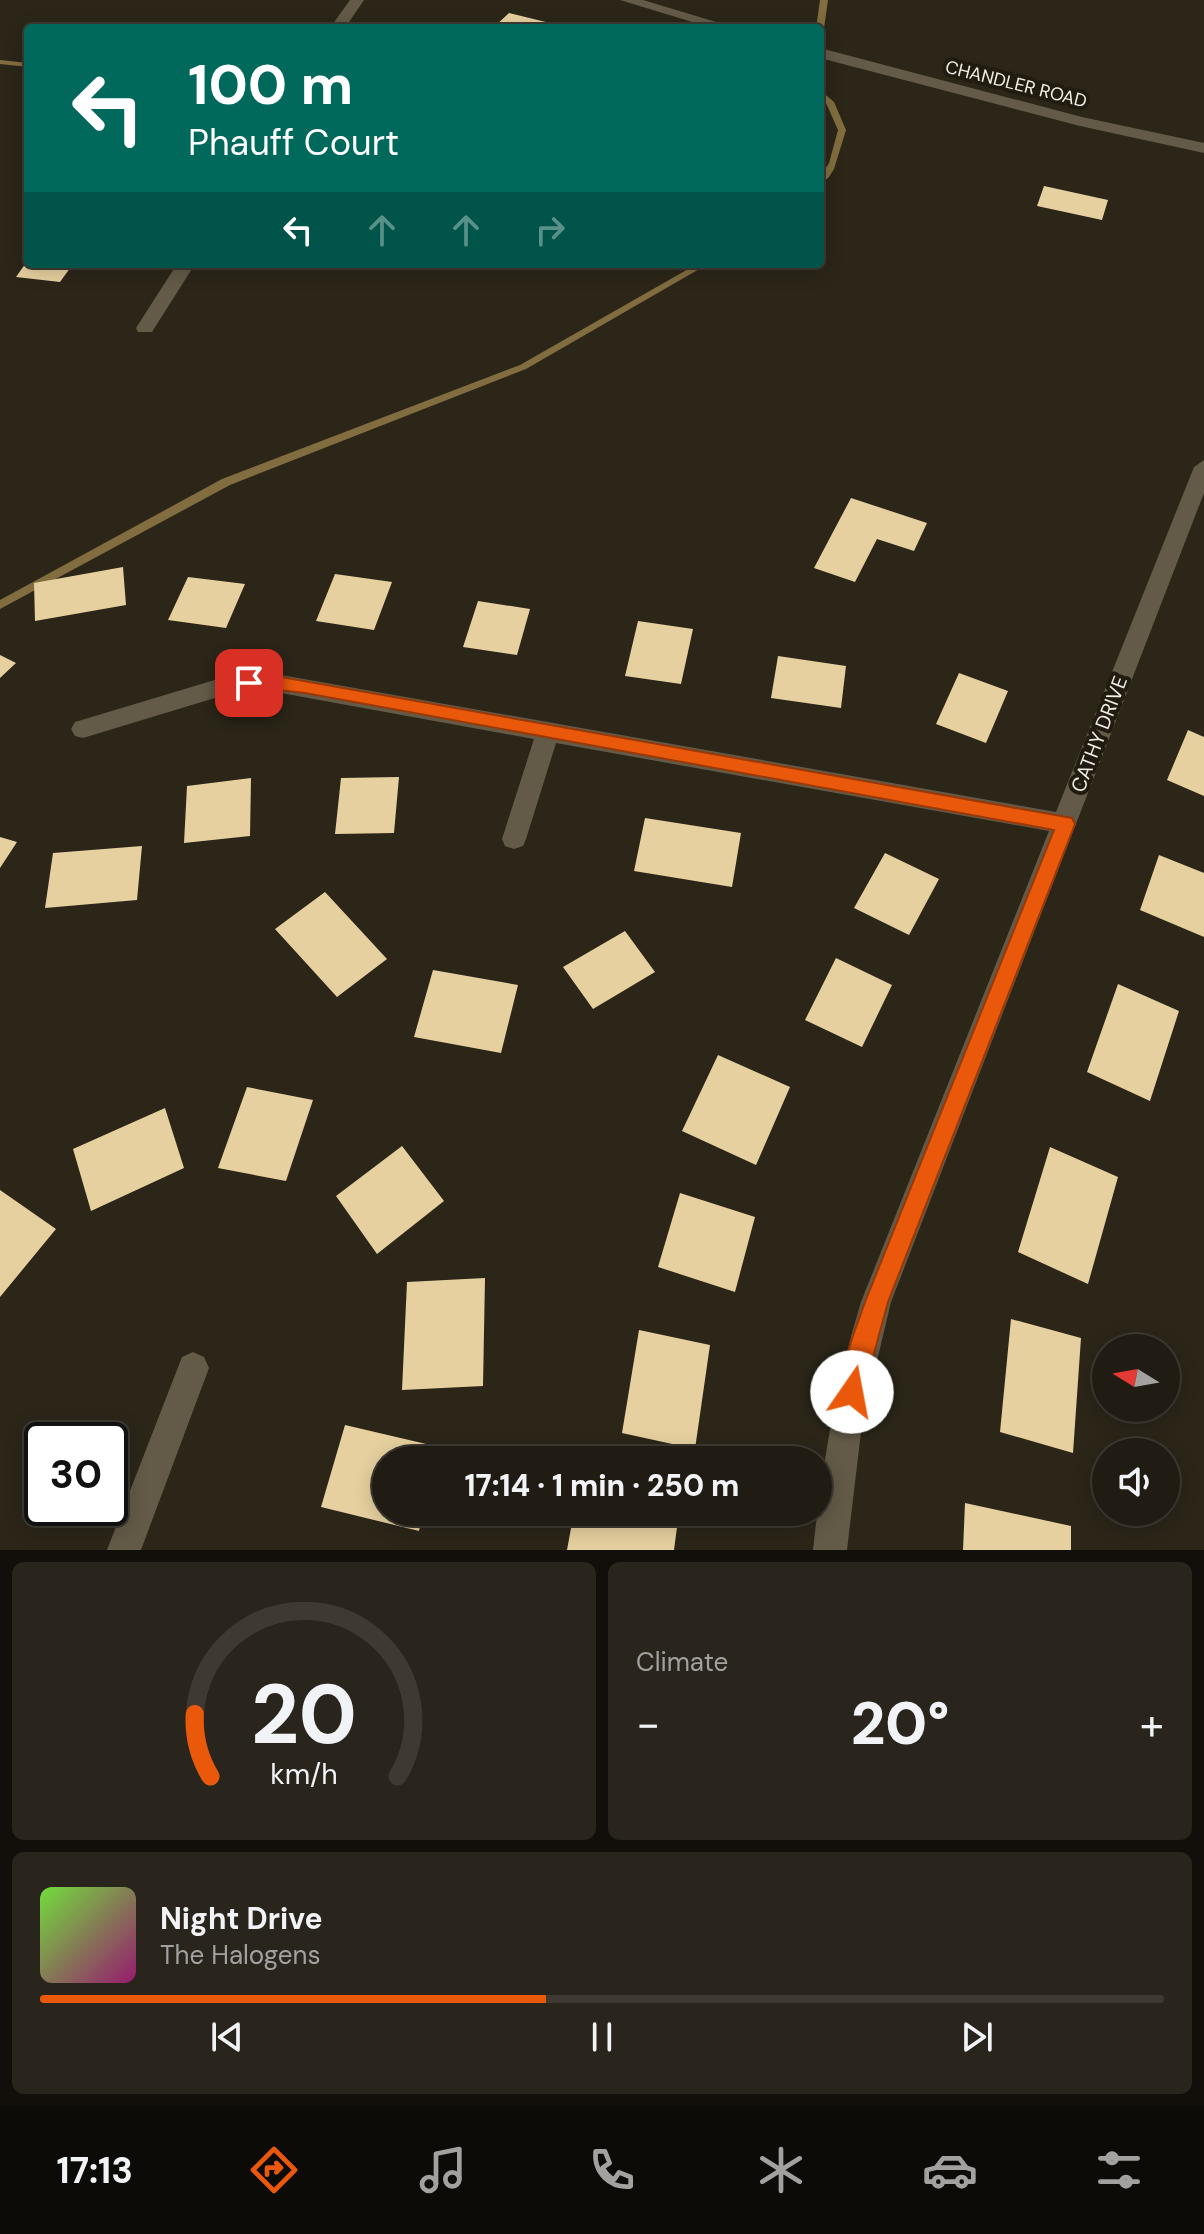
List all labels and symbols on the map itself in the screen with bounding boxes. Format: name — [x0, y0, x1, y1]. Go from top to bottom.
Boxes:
street label: CHANDLER ROAD — [943, 55, 1089, 113]
pin — [215, 649, 283, 717]
street label: CATHY DRIVE — [1065, 672, 1133, 796]
north arrow — [1092, 1334, 1180, 1422]
position arrow — [810, 1350, 894, 1434]
speed limit sign: 30 — [24, 1422, 128, 1526]

